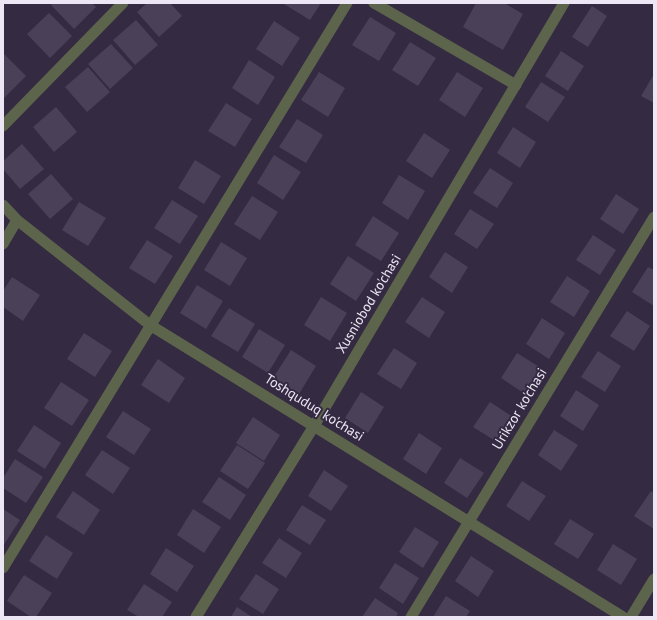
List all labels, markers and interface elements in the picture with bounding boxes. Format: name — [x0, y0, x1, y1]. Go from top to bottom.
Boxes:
street label: Xusniobod ko'chasi — [333, 251, 405, 357]
street label: Urikzor ko'chasi — [489, 365, 551, 453]
street label: Toshquduq ko'chasi — [261, 371, 367, 445]

